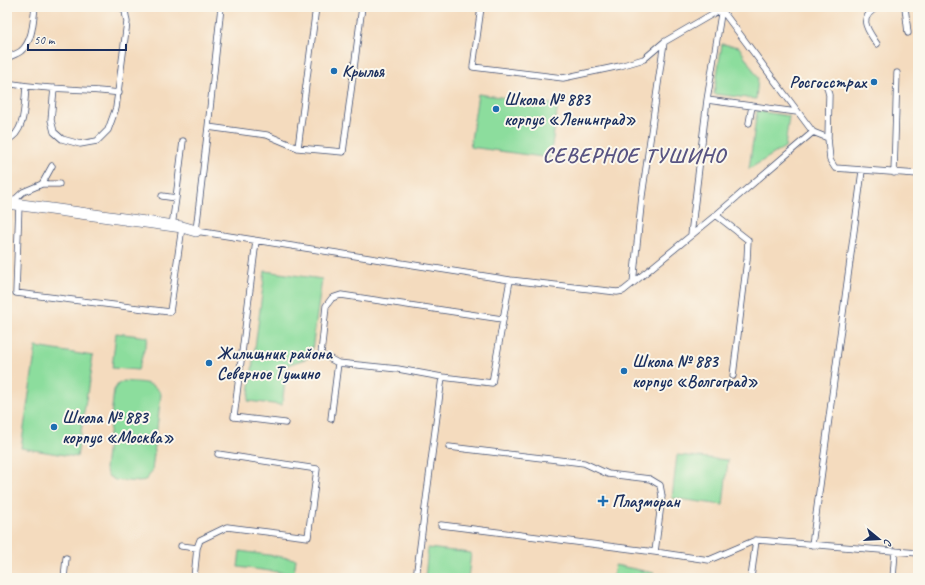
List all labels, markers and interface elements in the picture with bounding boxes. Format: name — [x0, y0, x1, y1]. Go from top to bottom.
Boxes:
scale bar — [28, 26, 126, 52]
text: 50 m — [34, 32, 56, 48]
place label: Крылья — [342, 61, 385, 82]
marker: Крылья — [329, 66, 339, 76]
place label: Росгосстрах — [789, 72, 868, 93]
marker: Росгосстрах — [869, 77, 879, 87]
place label: Школа № 883 корпус «Ленинград» — [504, 89, 636, 130]
marker: Школа № 883 корпус «Ленинград» — [491, 104, 501, 114]
district label: СЕВЕРНОЕ ТУШИНО — [543, 142, 728, 168]
place label: Жилищник района Северное Тушино — [217, 343, 333, 384]
place label: Школа № 883 корпус «Волгоград» — [632, 351, 758, 392]
marker: Жилищник района Северное Тушино — [204, 358, 214, 368]
marker: Школа № 883 корпус «Волгоград» — [619, 366, 629, 376]
place label: Школа № 883 корпус «Москва» — [62, 407, 174, 448]
marker: Школа № 883 корпус «Москва» — [49, 422, 59, 432]
place label: Плазморан — [612, 491, 681, 513]
marker: Плазморан — [597, 495, 609, 507]
north arrow — [859, 519, 899, 559]
text: С — [881, 537, 896, 548]

